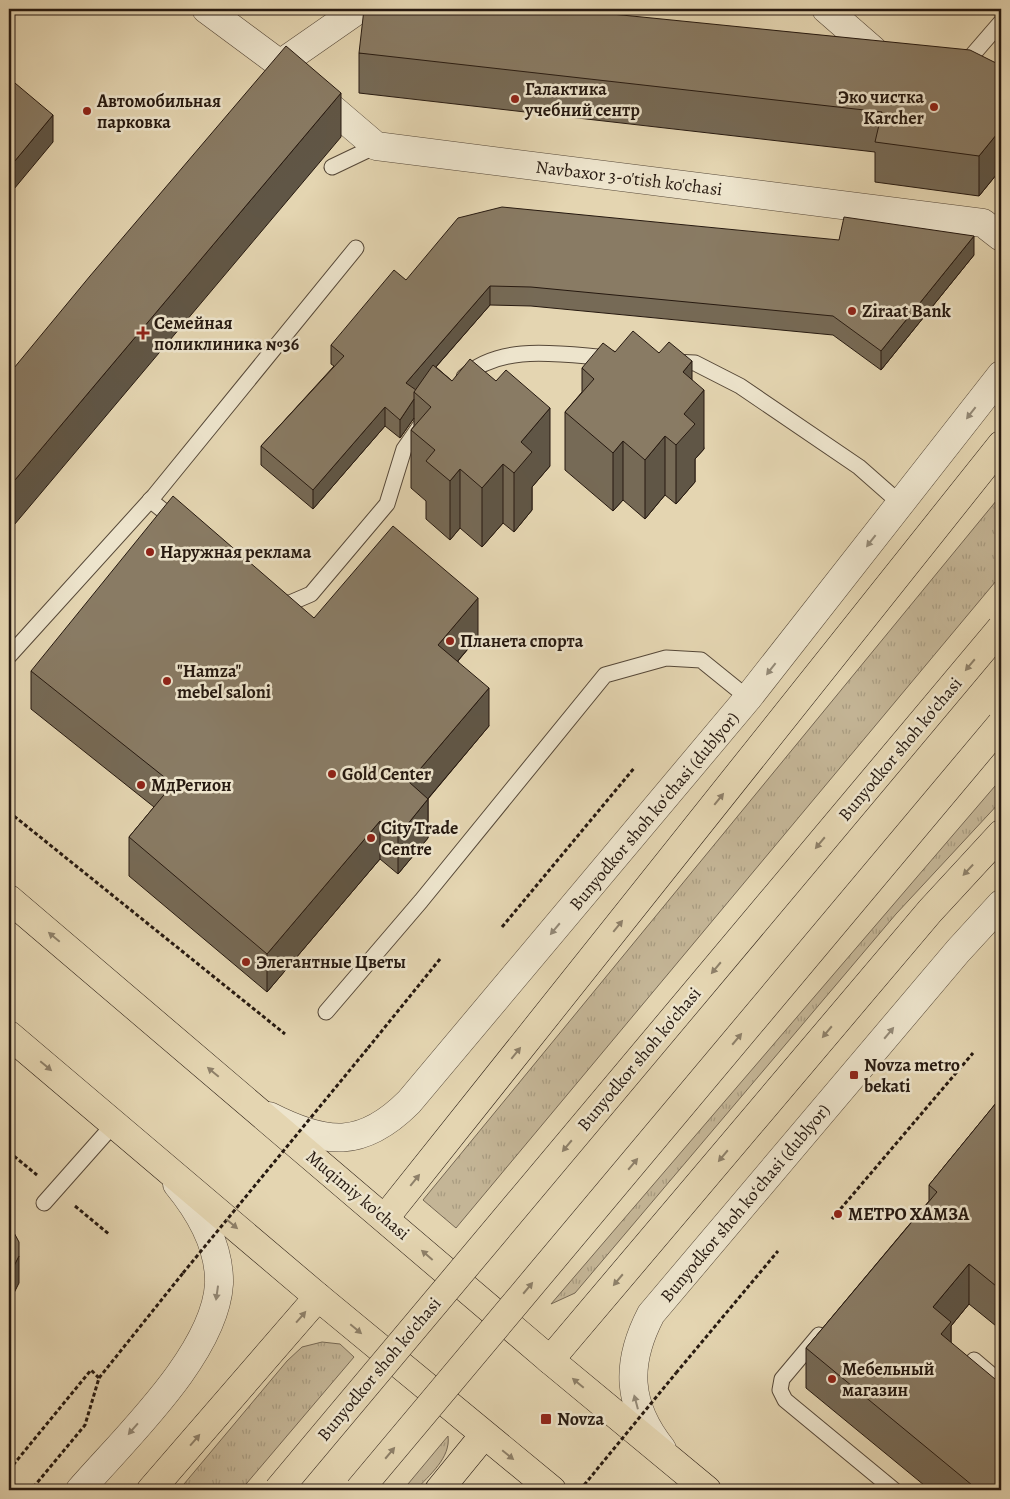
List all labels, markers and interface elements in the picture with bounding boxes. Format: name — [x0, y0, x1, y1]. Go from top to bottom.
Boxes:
place label: Галактика учебний сентр — [524, 77, 640, 122]
place label: Эко чистка Karcher — [838, 85, 925, 130]
place label: Автомобильная парковка — [96, 89, 221, 134]
marker: Галактика учебний сентр — [509, 93, 521, 105]
marker: Эко чистка Karcher — [928, 101, 940, 113]
marker: Автомобильная парковка — [81, 105, 93, 117]
street label: Navbaxor 3-o'tish ko'chasi — [534, 155, 724, 201]
place label: Ziraat Bank — [862, 299, 952, 323]
marker: Ziraat Bank — [846, 305, 858, 317]
place label: Семейная поликлиника №36 — [154, 311, 299, 356]
marker: Семейная поликлиника №36 — [136, 326, 150, 340]
one-way arrow — [966, 406, 977, 419]
one-way arrow — [866, 534, 877, 547]
place label: Наружная реклама — [160, 540, 312, 564]
marker: Наружная реклама — [144, 546, 156, 558]
place label: Планета спорта — [460, 629, 584, 653]
marker: Планета спорта — [444, 635, 456, 647]
place label: "Hamza" mebel saloni — [177, 659, 271, 704]
one-way arrow — [965, 659, 976, 671]
one-way arrow — [766, 662, 777, 675]
street label: Bunyodkor shoh ko'chasi — [833, 672, 967, 826]
marker: "Hamza" mebel saloni — [161, 675, 173, 687]
street label: Bunyodkor shoh koʻchasi (dublyor) — [564, 707, 744, 915]
place label: Gold Center — [342, 762, 432, 786]
marker: Gold Center — [326, 768, 338, 780]
place label: МдРегион — [151, 773, 232, 797]
marker: МдРегион — [135, 779, 147, 791]
one-way arrow — [714, 792, 724, 805]
place label: City Trade Centre — [381, 816, 458, 861]
marker: City Trade Centre — [365, 832, 377, 844]
one-way arrow — [815, 836, 826, 849]
one-way arrow — [962, 863, 974, 875]
one-way arrow — [612, 919, 623, 932]
one-way arrow — [550, 922, 561, 935]
one-way arrow — [48, 932, 61, 943]
place label: Элегантные Цветы — [256, 950, 406, 974]
marker: Элегантные Цветы — [240, 956, 252, 968]
one-way arrow — [710, 961, 722, 973]
street label: Bunyodkor shoh ko'chasi — [572, 982, 706, 1136]
one-way arrow — [822, 1025, 833, 1038]
one-way arrow — [884, 1026, 895, 1039]
one-way arrow — [731, 1033, 742, 1045]
one-way arrow — [511, 1046, 522, 1059]
place label: Novza metro bekati — [863, 1053, 960, 1098]
one-way arrow — [39, 1061, 52, 1072]
one-way arrow — [207, 1067, 220, 1078]
marker: Novza metro bekati — [848, 1069, 860, 1081]
street label: Bunyodkor shoh koʻchasi (dublyor) — [655, 1099, 835, 1307]
one-way arrow — [561, 1139, 572, 1152]
street label: Muqimiy ko'chasi — [301, 1145, 415, 1245]
one-way arrow — [717, 1150, 728, 1163]
one-way arrow — [627, 1157, 638, 1170]
one-way arrow — [409, 1173, 420, 1186]
place label: МЕТРО ХАМЗА — [848, 1202, 970, 1226]
marker: МЕТРО ХАМЗА — [832, 1208, 844, 1220]
one-way arrow — [226, 1218, 238, 1229]
one-way arrow — [421, 1249, 434, 1260]
one-way arrow — [612, 1274, 623, 1287]
one-way arrow — [523, 1282, 534, 1295]
one-way arrow — [213, 1285, 221, 1301]
street label: Bunyodkor shoh ko'chasi — [312, 1292, 446, 1446]
one-way arrow — [295, 1310, 306, 1323]
one-way arrow — [349, 1323, 362, 1334]
place label: Мебельный магазин — [842, 1357, 935, 1402]
marker: Мебельный магазин — [826, 1373, 838, 1385]
one-way arrow — [571, 1377, 584, 1388]
one-way arrow — [632, 1394, 640, 1409]
place label: Novza — [557, 1407, 604, 1431]
marker: Novza — [539, 1412, 553, 1426]
one-way arrow — [128, 1423, 139, 1435]
one-way arrow — [189, 1434, 200, 1447]
one-way arrow — [385, 1447, 396, 1460]
one-way arrow — [502, 1449, 515, 1460]

